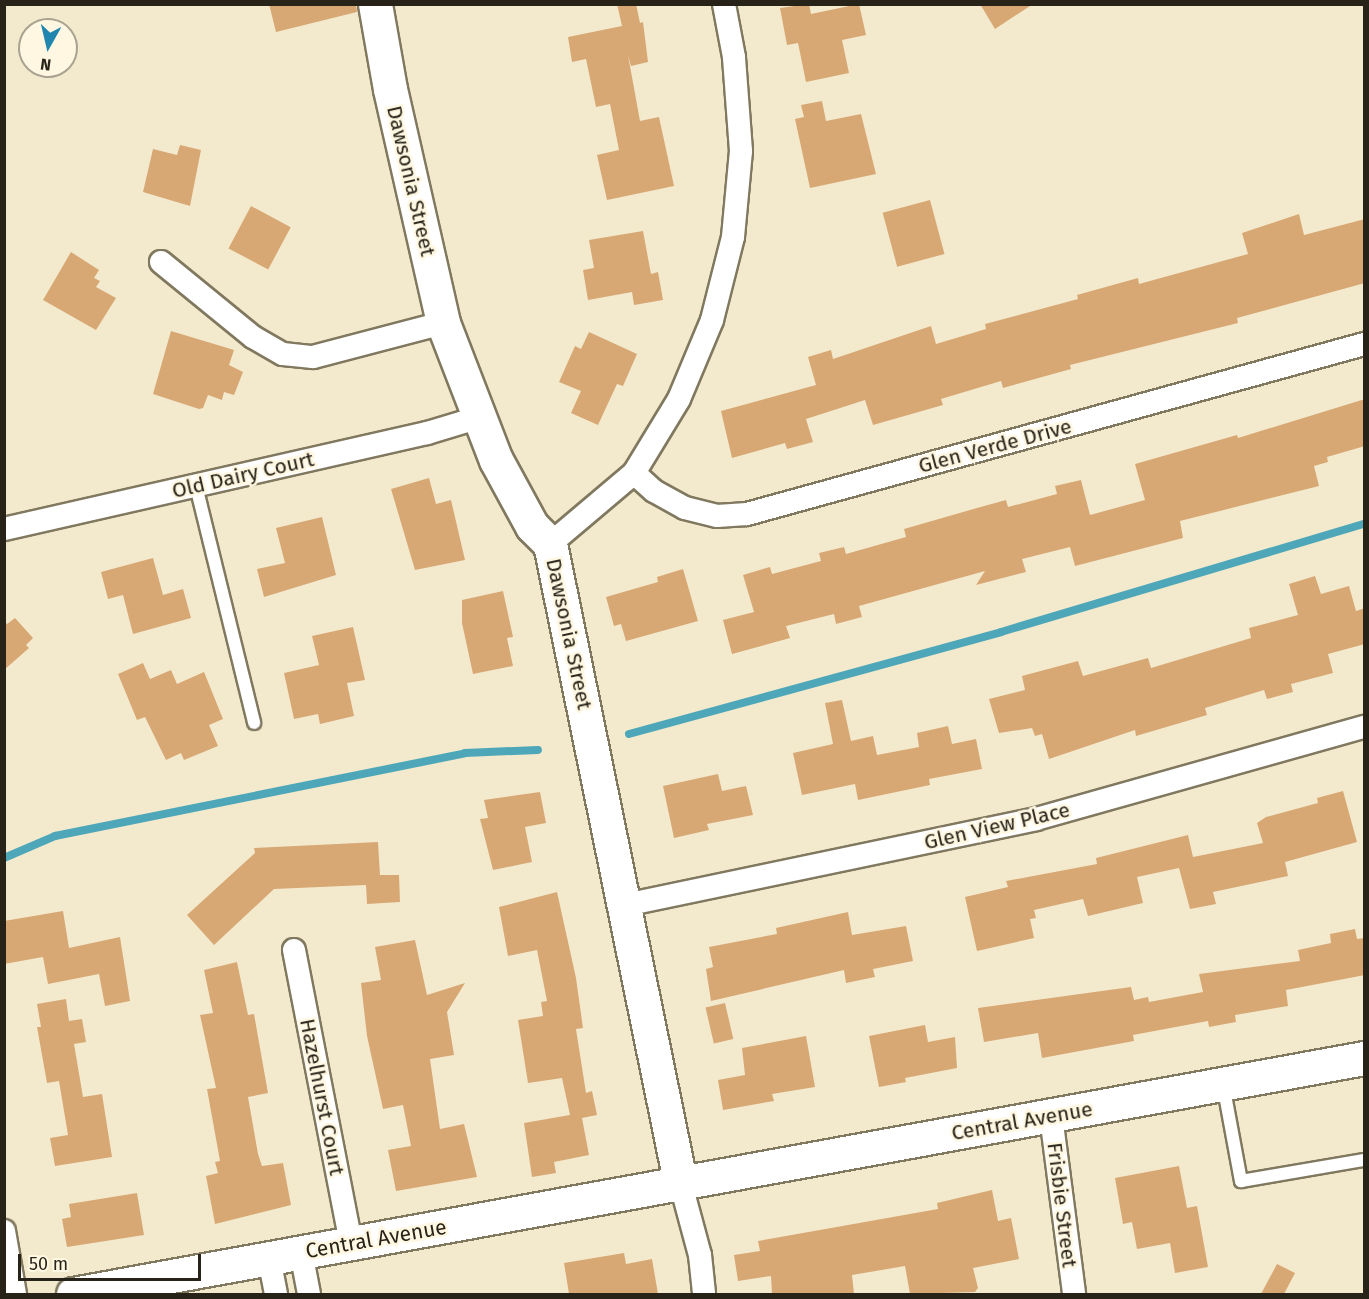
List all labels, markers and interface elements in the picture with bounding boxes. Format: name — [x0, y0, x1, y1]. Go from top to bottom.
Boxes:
north arrow — [18, 18, 78, 78]
text: N — [39, 54, 52, 74]
street label: Dawsonia Street — [381, 103, 441, 259]
street label: Glen Verde Drive — [916, 413, 1074, 479]
street label: Old Dairy Court — [170, 446, 316, 504]
street label: Dawsonia Street — [541, 556, 597, 712]
street label: Glen View Place — [922, 797, 1072, 855]
street label: Hazelhurst Court — [294, 1016, 350, 1178]
street label: Central Avenue — [950, 1096, 1094, 1146]
street label: Frisbie Street — [1042, 1141, 1082, 1269]
street label: Central Avenue — [304, 1214, 448, 1264]
scale bar — [21, 1242, 204, 1280]
text: 50 m — [29, 1253, 68, 1275]

